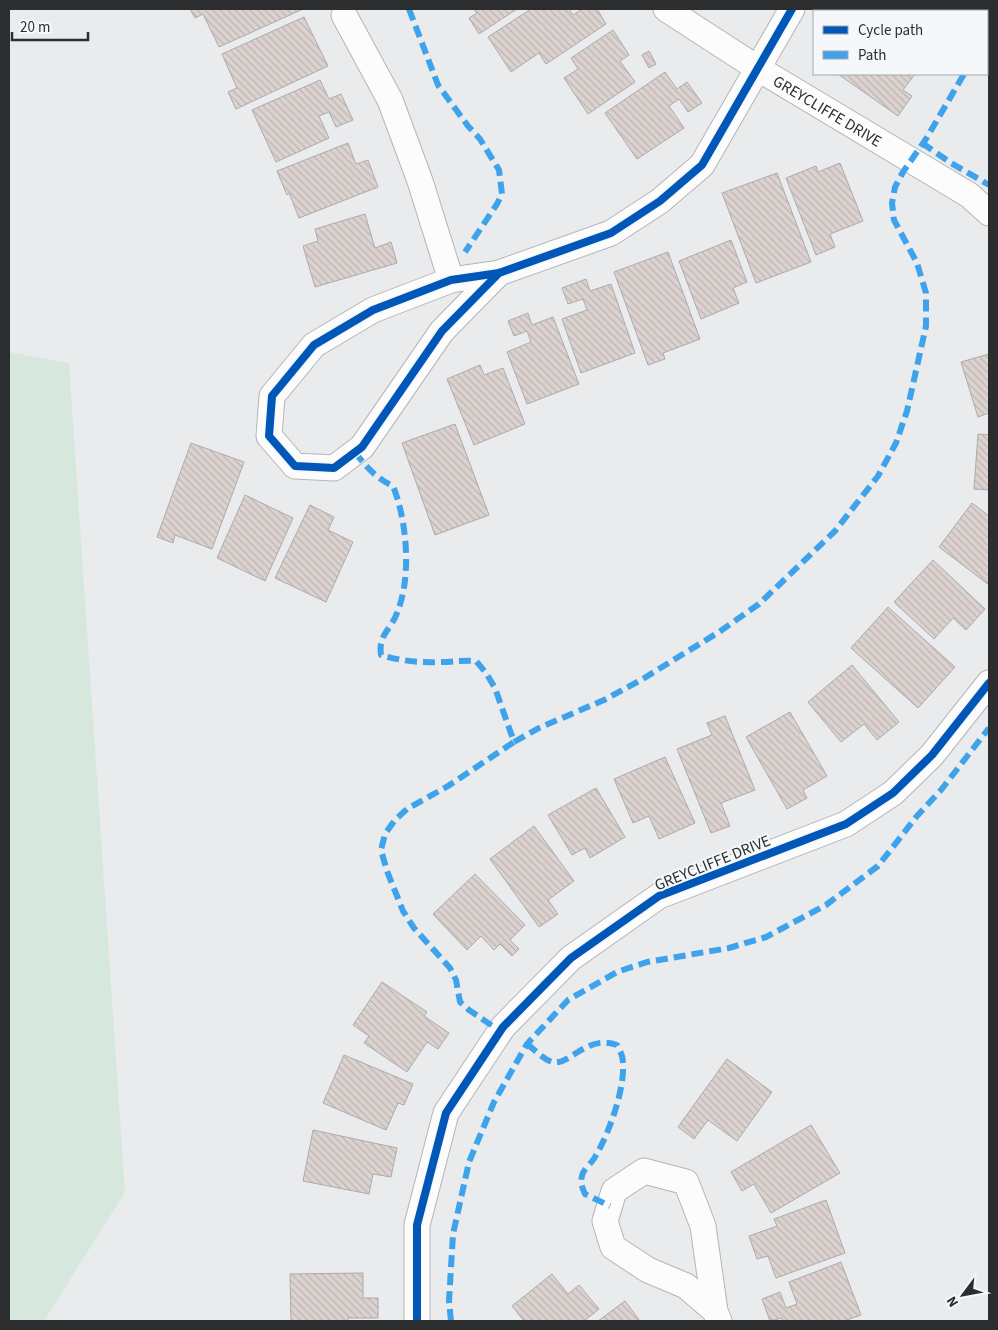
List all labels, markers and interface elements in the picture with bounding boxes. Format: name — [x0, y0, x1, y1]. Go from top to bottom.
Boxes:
scale bar — [12, 10, 89, 42]
legend — [813, 10, 988, 75]
text: 20 m — [20, 17, 50, 38]
text: Cycle path — [858, 20, 923, 41]
text: Path — [858, 45, 886, 66]
street label: GREYCLIFFE DRIVE — [769, 70, 886, 152]
street label: GREYCLIFFE DRIVE — [651, 830, 774, 896]
north arrow — [938, 1270, 988, 1320]
text: N — [942, 1292, 964, 1311]

